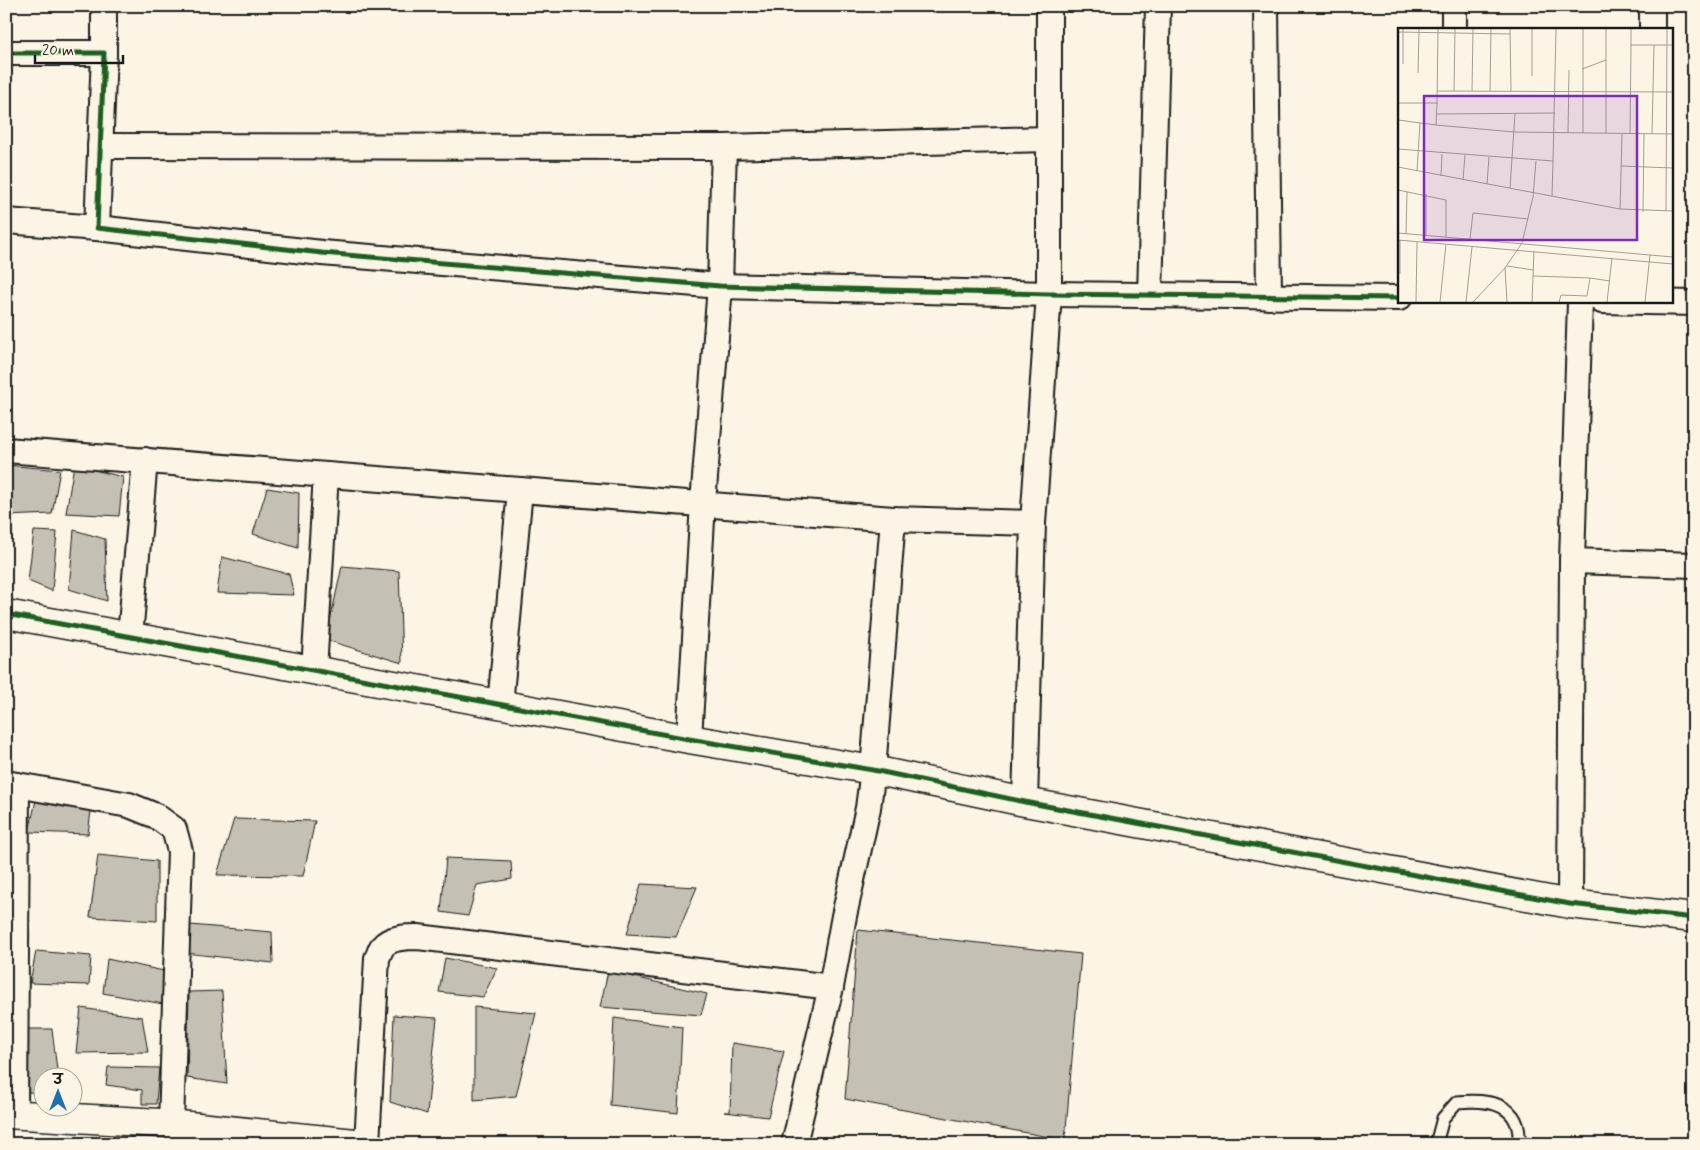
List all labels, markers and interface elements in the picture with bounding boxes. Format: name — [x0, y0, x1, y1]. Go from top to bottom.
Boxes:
inset map — [1398, 28, 1672, 302]
scale bar — [35, 32, 122, 64]
text: 20 m — [42, 41, 74, 61]
north arrow — [32, 1068, 82, 1118]
text: उ — [51, 1071, 64, 1089]

